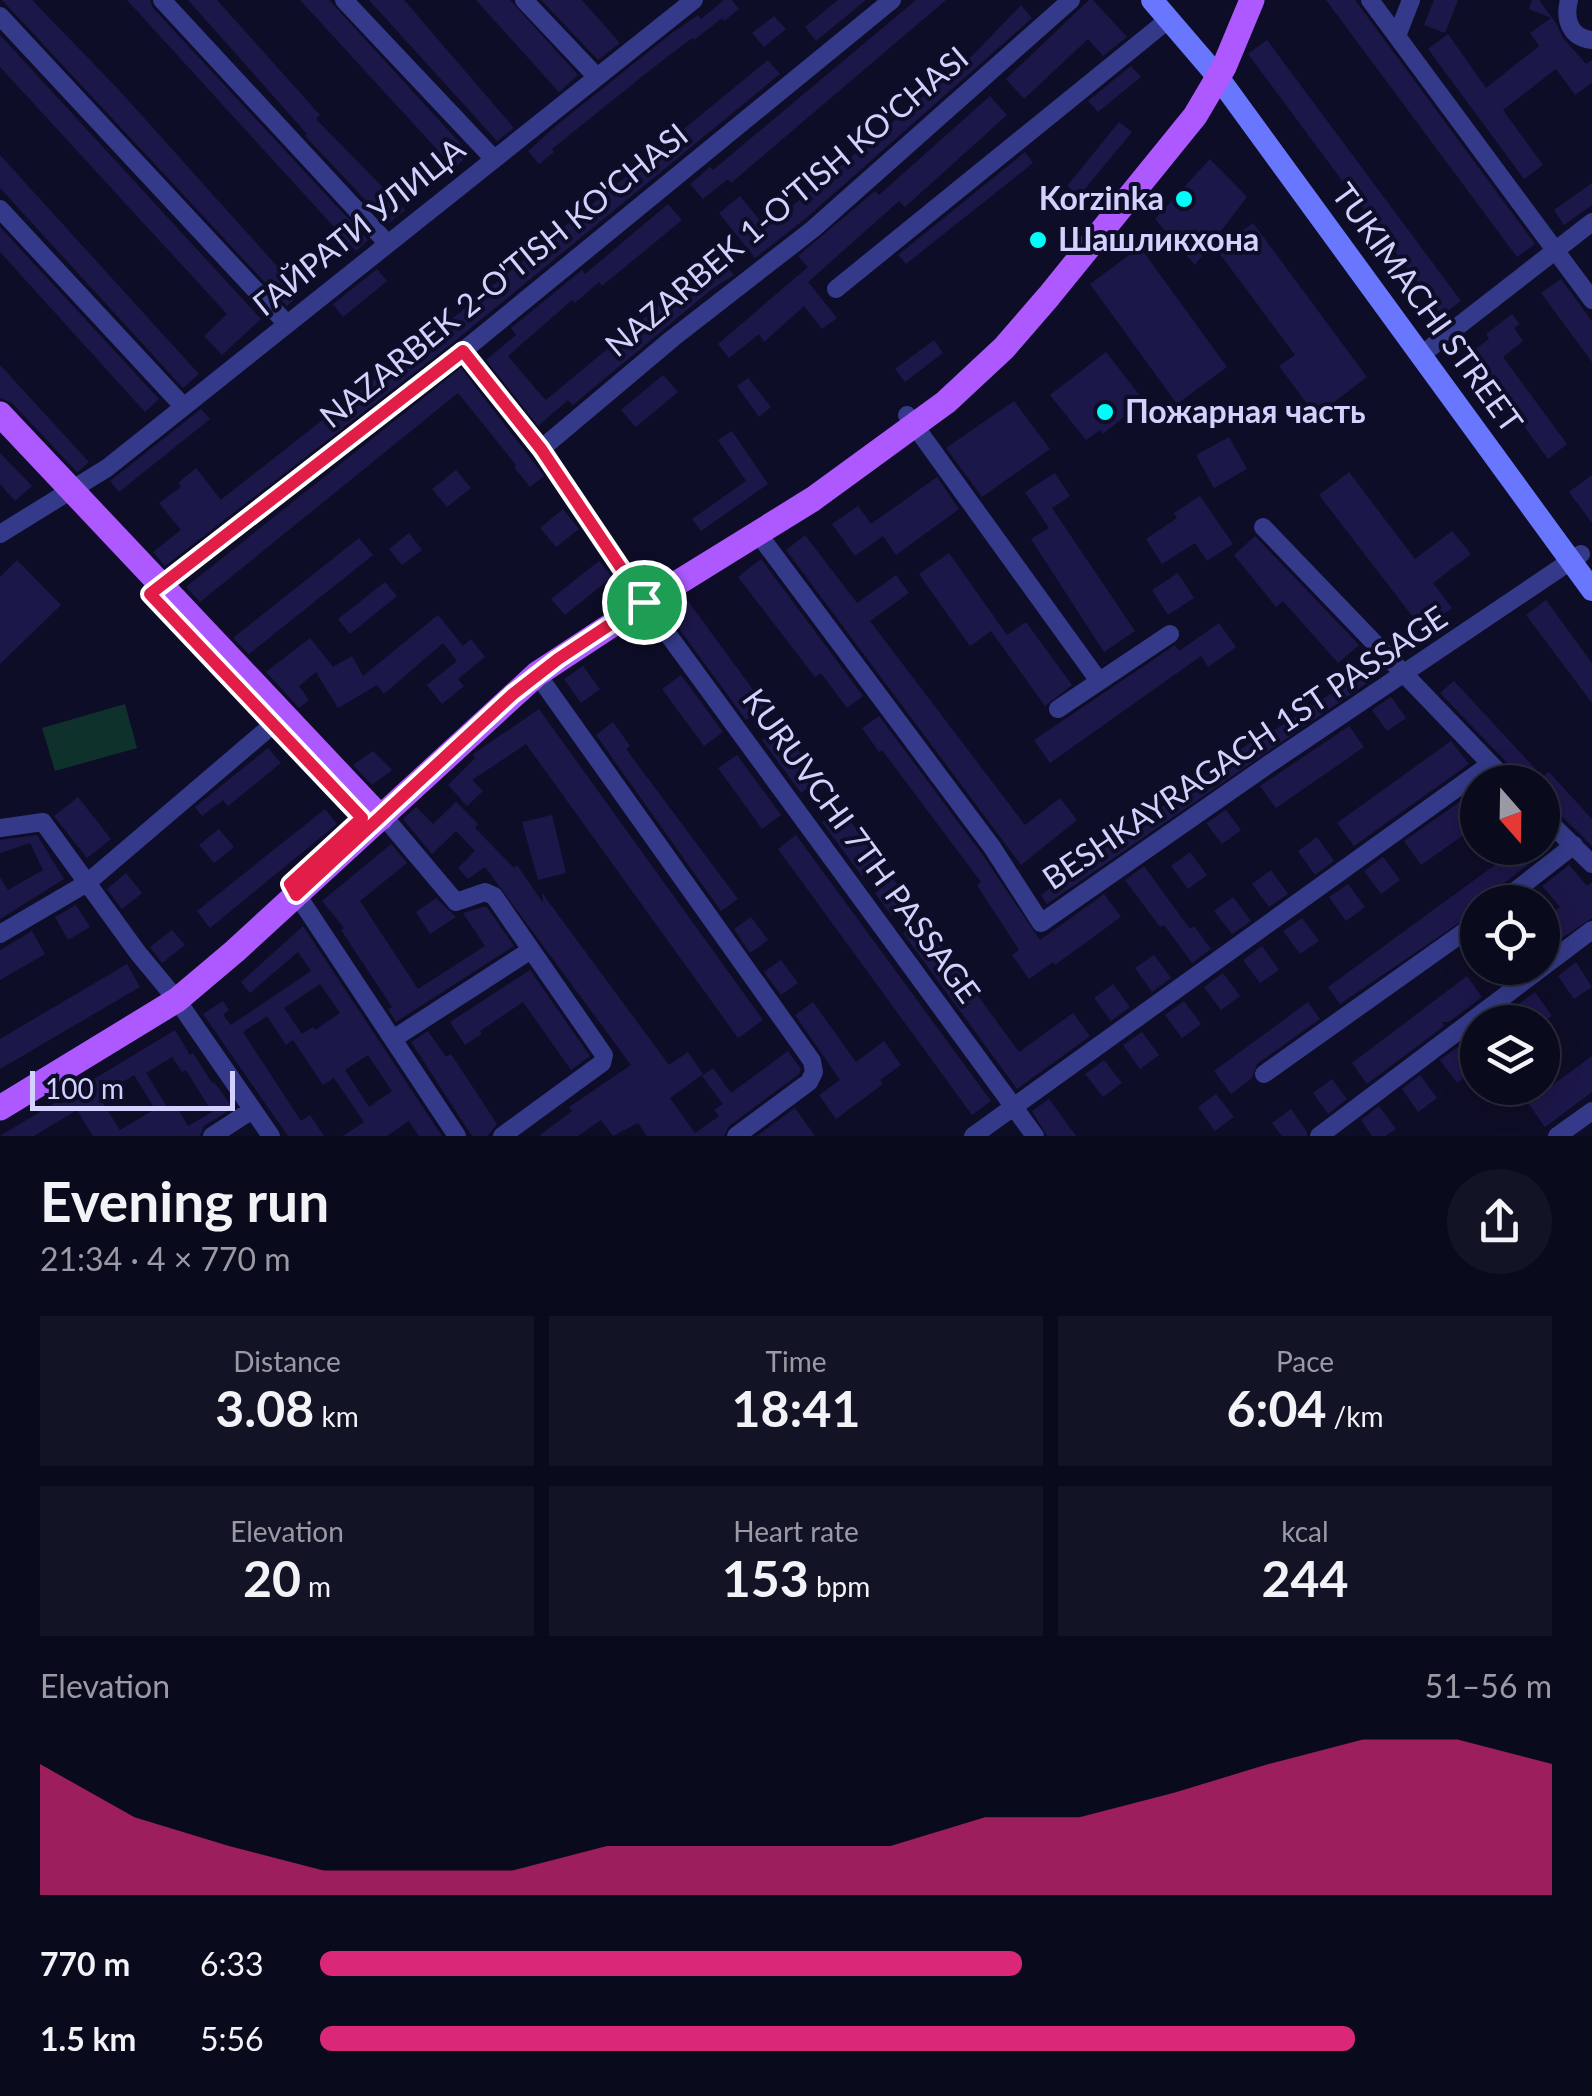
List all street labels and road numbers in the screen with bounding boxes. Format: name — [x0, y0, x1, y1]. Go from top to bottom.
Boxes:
street label: NAZARBEK 1-O'TISH KO'CHASI — [597, 37, 975, 364]
street label: NAZARBEK 2-O'TISH KO'CHASI — [311, 114, 695, 435]
street label: ГАЙРАТИ УЛИЦА — [244, 128, 472, 323]
street label: TUKIMACHI STREET — [1325, 175, 1532, 439]
street label: BESHKAYRAGACH 1ST PASSAGE — [1034, 597, 1454, 897]
street label: KURUVCHI 7TH PASSAGE — [735, 680, 989, 1010]

